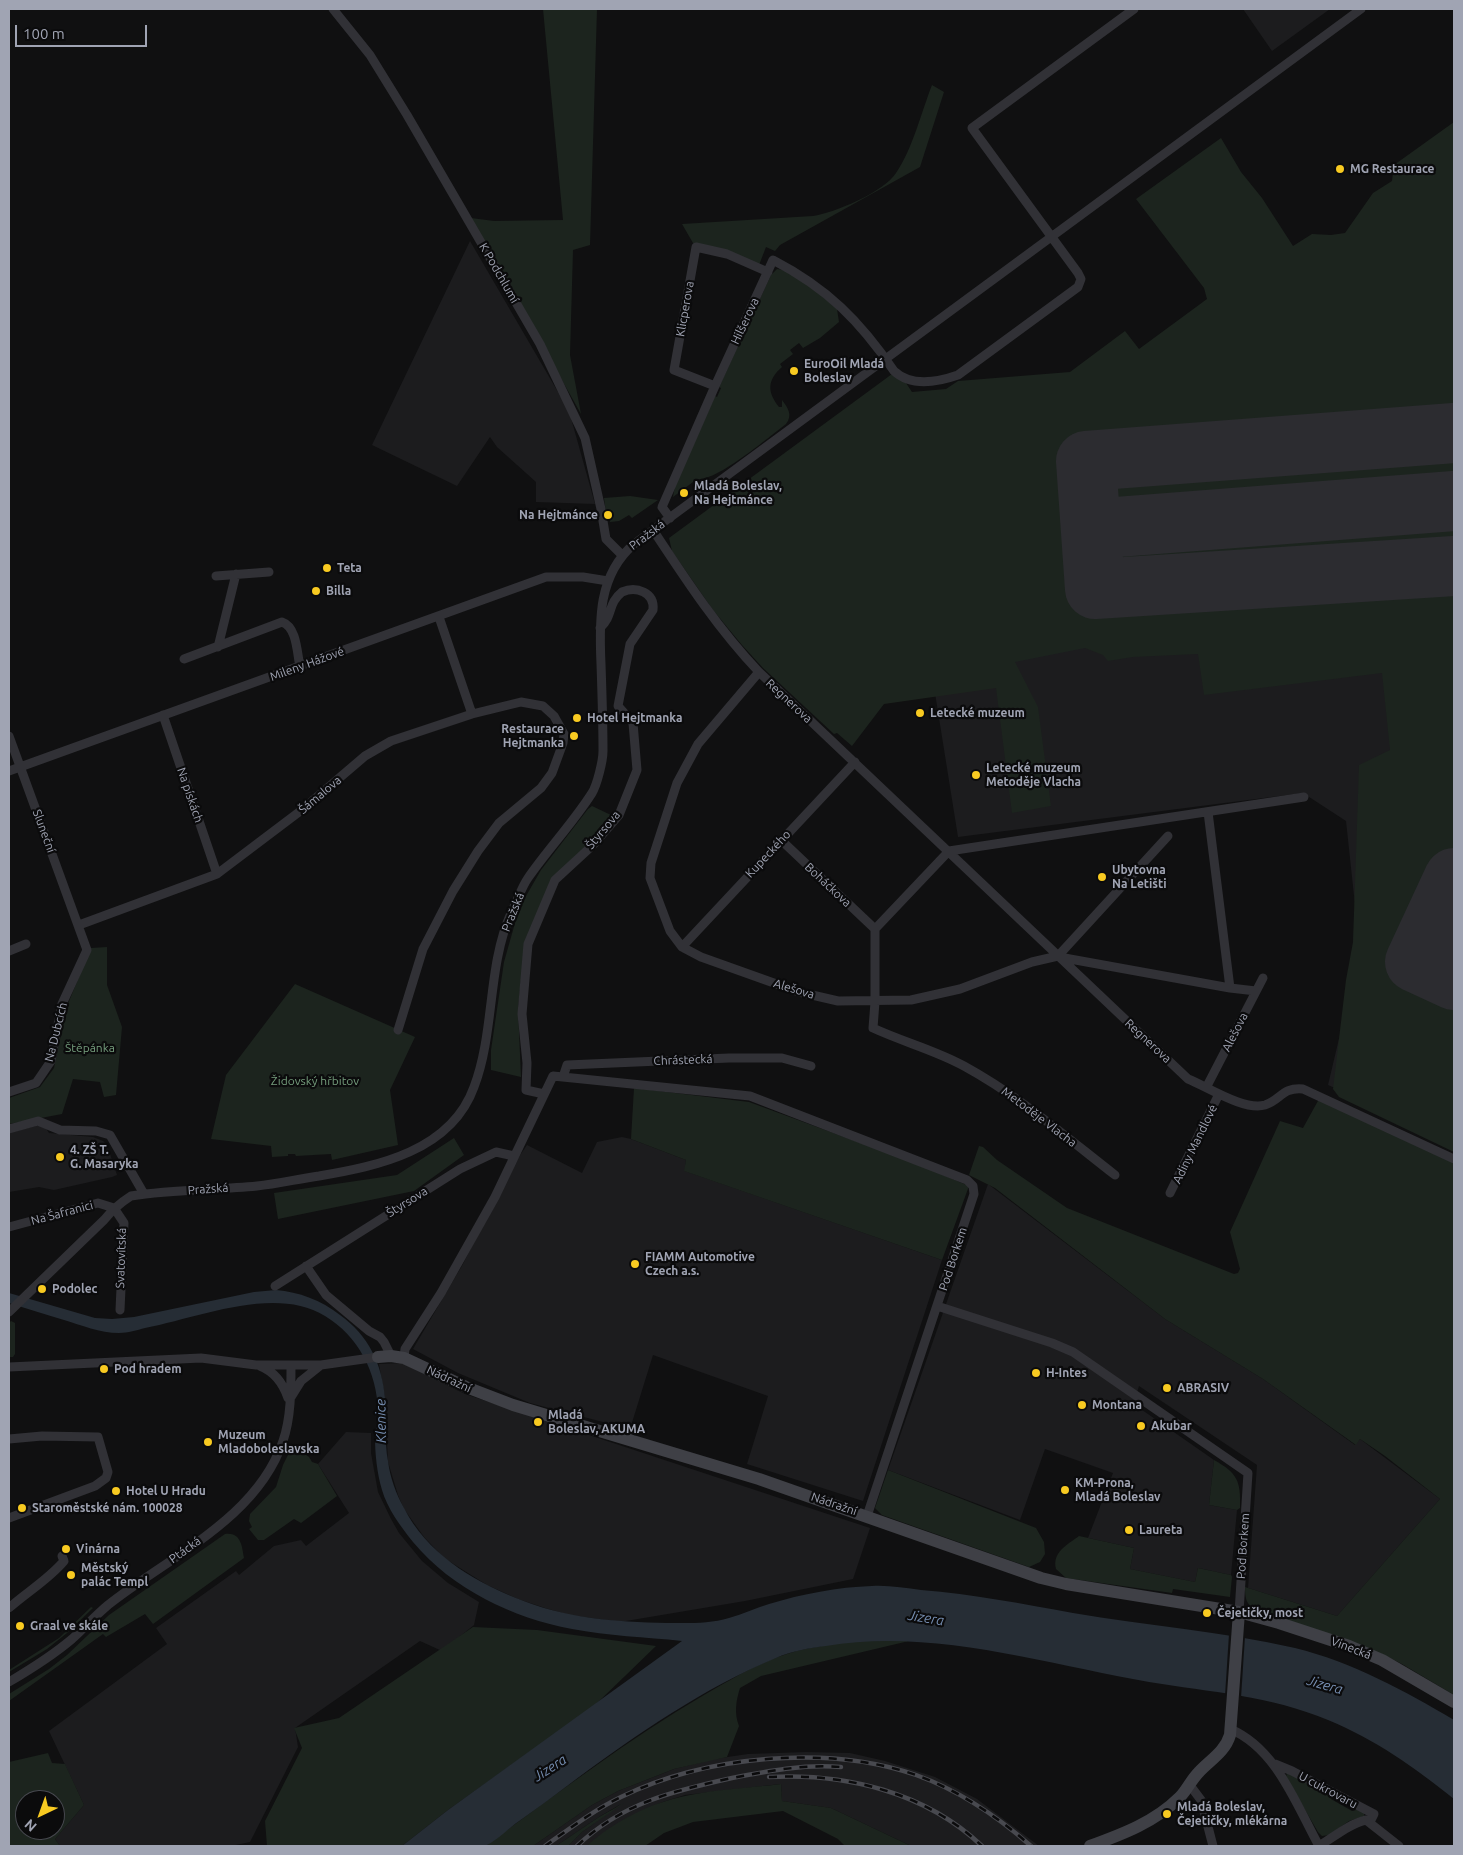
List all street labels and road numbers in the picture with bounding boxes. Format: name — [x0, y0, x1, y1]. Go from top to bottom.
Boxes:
street label: K Podchlumí — [476, 240, 522, 306]
street label: Klicperova — [673, 280, 697, 338]
street label: Hilšerova — [728, 295, 762, 347]
street label: Pražská — [626, 517, 668, 553]
street label: Mileny Hážové — [268, 644, 346, 684]
street label: Regnerova — [763, 676, 815, 726]
street label: Na pískách — [174, 766, 206, 824]
street label: Šámalova — [296, 773, 344, 817]
street label: Sluneční — [30, 807, 58, 855]
street label: Štyrsova — [583, 808, 623, 852]
street label: Kupeckého — [742, 827, 794, 881]
street label: Boháčkova — [802, 860, 854, 910]
street label: Pražská — [499, 890, 527, 934]
street label: Alešova — [772, 976, 816, 1002]
street label: Na Dubcích — [42, 1001, 70, 1063]
street label: Alešova — [1219, 1010, 1251, 1054]
street label: Regnerova — [1122, 1016, 1174, 1066]
street label: Chrástecká — [653, 1052, 713, 1068]
street label: Metoděje Vlacha — [999, 1084, 1079, 1150]
street label: Adiny Mandlové — [1170, 1102, 1220, 1186]
street label: Pražská — [187, 1180, 229, 1198]
street label: Štyrsova — [384, 1184, 430, 1220]
street label: Na Šafranici — [29, 1198, 95, 1228]
street label: Pod Borkem — [936, 1225, 970, 1293]
street label: Svatovítská — [113, 1227, 129, 1289]
street label: Nádražní — [424, 1362, 474, 1396]
street label: Nádražní — [809, 1489, 859, 1519]
street label: Pod Borkem — [1234, 1513, 1252, 1579]
street label: Ptácká — [166, 1534, 204, 1566]
street label: Vinecká — [1329, 1634, 1373, 1662]
street label: U cukrovaru — [1296, 1769, 1360, 1811]

